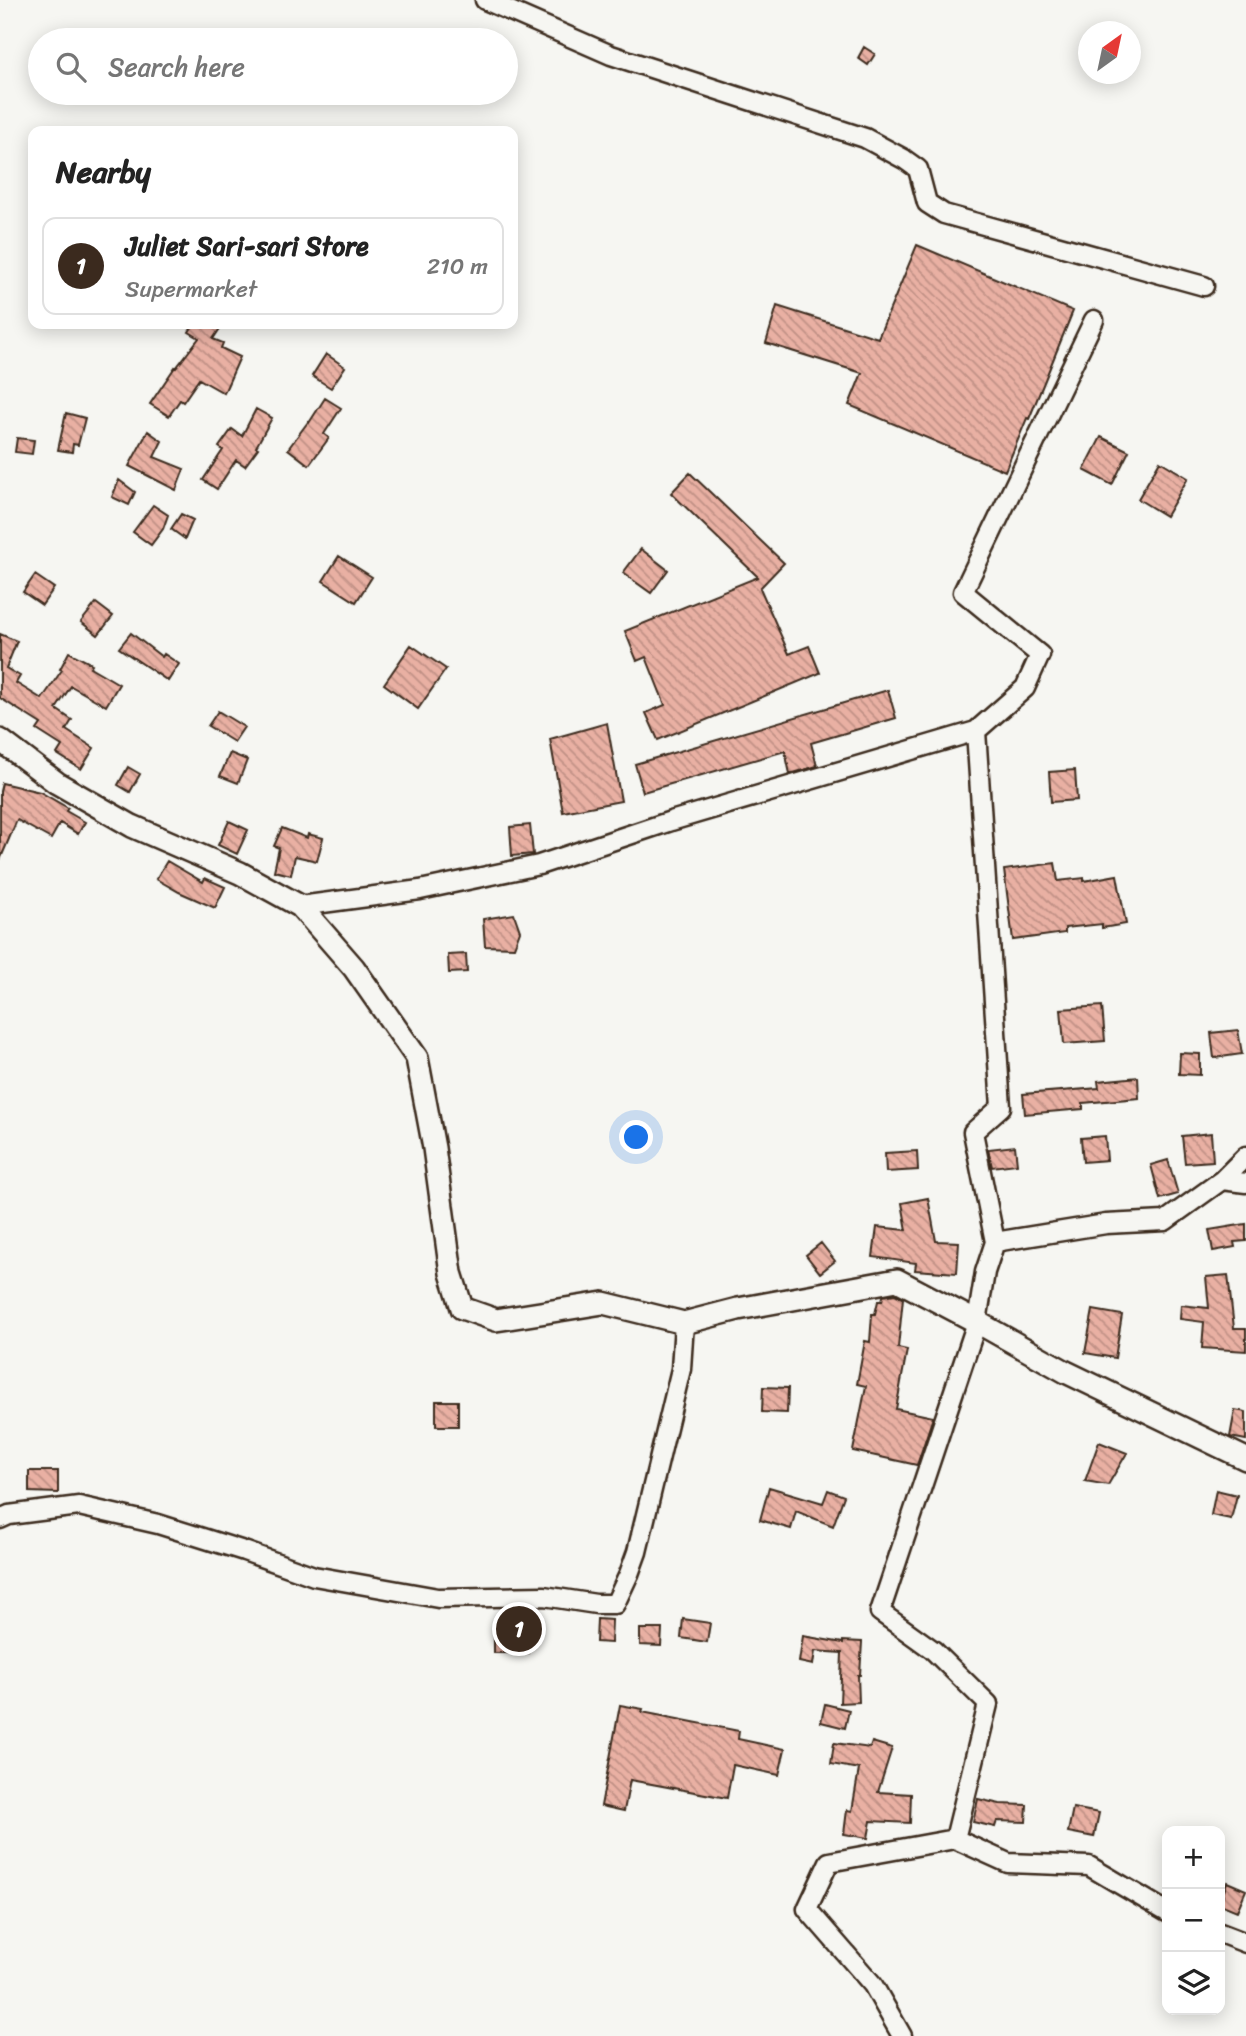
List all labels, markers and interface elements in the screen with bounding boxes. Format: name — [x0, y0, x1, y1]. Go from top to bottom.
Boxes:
north arrow — [1078, 21, 1141, 84]
search box — [28, 28, 518, 105]
text: Search here — [108, 44, 245, 90]
icon: search — [52, 48, 90, 86]
text: Nearby — [56, 145, 151, 199]
text: Juliet Sari-sari Store — [125, 223, 368, 269]
text: 1 — [76, 246, 86, 287]
text: 210 m — [427, 246, 488, 287]
text: Supermarket — [125, 269, 257, 310]
your location — [619, 1120, 653, 1154]
pin: 1 — [496, 1603, 542, 1655]
map controls — [1162, 1826, 1225, 2015]
button: + — [1162, 1826, 1225, 1889]
button: − — [1162, 1889, 1225, 1952]
button: layers — [1162, 1952, 1225, 2015]

